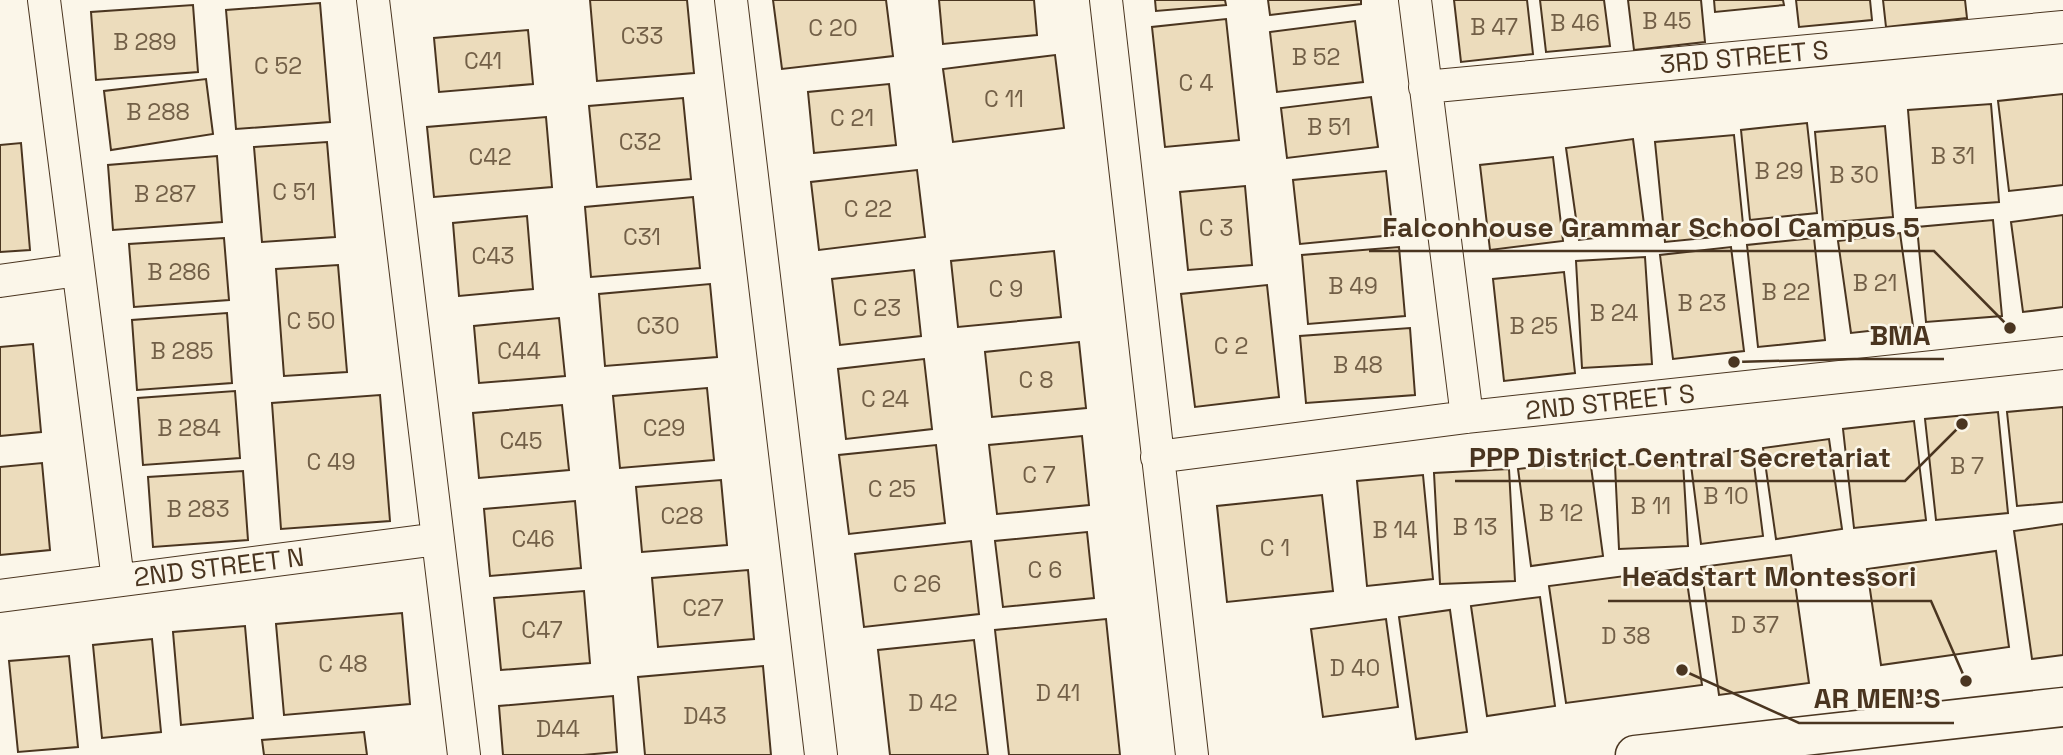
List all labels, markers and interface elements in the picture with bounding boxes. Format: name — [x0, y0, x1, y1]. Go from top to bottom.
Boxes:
house number: B 45 — [1642, 6, 1692, 36]
house number: B 46 — [1550, 8, 1600, 38]
house number: B 47 — [1470, 12, 1518, 42]
house number: C 20 — [808, 13, 858, 43]
house number: C33 — [621, 21, 663, 51]
house number: B 289 — [113, 27, 177, 57]
street label: 3RD STREET S — [1658, 33, 1830, 81]
house number: B 52 — [1292, 42, 1340, 72]
house number: C41 — [464, 46, 502, 76]
house number: C 52 — [254, 51, 302, 81]
house number: C 4 — [1178, 68, 1214, 98]
house number: C 11 — [984, 84, 1024, 114]
house number: B 288 — [126, 97, 190, 127]
house number: C 21 — [830, 103, 874, 133]
house number: B 51 — [1307, 112, 1351, 142]
house number: C32 — [619, 127, 661, 157]
house number: B 31 — [1931, 141, 1975, 171]
house number: C42 — [468, 142, 512, 172]
house number: B 29 — [1755, 156, 1804, 186]
house number: B 30 — [1829, 160, 1879, 190]
house number: C 51 — [272, 177, 316, 207]
house number: B 287 — [134, 179, 196, 209]
house number: C 22 — [844, 194, 892, 224]
callout: Falconhouse Grammar School Campus 5 — [1369, 202, 1934, 251]
text: Falconhouse Grammar School Campus 5 — [1382, 209, 1920, 245]
house number: C 3 — [1199, 213, 1233, 243]
house number: C31 — [623, 222, 661, 252]
house number: C43 — [471, 241, 515, 271]
house number: B 286 — [147, 257, 211, 287]
house number: B 21 — [1853, 268, 1897, 298]
house number: B 49 — [1328, 271, 1378, 301]
house number: C 9 — [989, 274, 1023, 304]
house number: B 22 — [1762, 277, 1810, 307]
house number: B 23 — [1678, 288, 1726, 318]
house number: C 23 — [853, 293, 901, 323]
house number: B 24 — [1590, 298, 1638, 328]
house number: C 50 — [286, 306, 336, 336]
callout: BMA — [1855, 310, 1944, 359]
house number: C30 — [636, 311, 680, 341]
house number: B 25 — [1510, 311, 1558, 341]
text: BMA — [1869, 317, 1931, 353]
house number: C 2 — [1214, 331, 1248, 361]
house number: B 285 — [150, 336, 214, 366]
house number: C44 — [497, 336, 541, 366]
house number: B 48 — [1333, 350, 1383, 380]
house number: C 8 — [1018, 365, 1054, 395]
street label: 2ND STREET S — [1524, 376, 1696, 428]
house number: C 24 — [861, 384, 909, 414]
house number: B 284 — [157, 413, 221, 443]
house number: C29 — [643, 413, 685, 443]
house number: C45 — [500, 426, 542, 456]
callout: PPP District Central Secretariat — [1455, 432, 1905, 481]
text: PPP District Central Secretariat — [1469, 439, 1891, 475]
house number: C 49 — [306, 447, 356, 477]
house number: B 7 — [1950, 451, 1984, 481]
house number: C 7 — [1022, 460, 1056, 490]
house number: C 25 — [868, 474, 916, 504]
house number: B 10 — [1703, 481, 1749, 511]
house number: B 11 — [1631, 491, 1671, 521]
house number: B 283 — [166, 494, 230, 524]
house number: B 12 — [1539, 498, 1583, 528]
house number: C28 — [661, 501, 703, 531]
house number: B 13 — [1453, 512, 1497, 542]
house number: B 14 — [1372, 515, 1418, 545]
house number: C46 — [511, 524, 555, 554]
house number: C 1 — [1260, 533, 1290, 563]
street label: 2ND STREET N — [132, 540, 306, 594]
callout: Headstart Montessori — [1608, 552, 1931, 601]
house number: C 6 — [1028, 555, 1062, 585]
text: Headstart Montessori — [1622, 558, 1916, 594]
house number: C 26 — [893, 569, 941, 599]
house number: C27 — [682, 593, 724, 623]
house number: D 37 — [1731, 610, 1779, 640]
house number: C47 — [521, 615, 563, 645]
house number: D 38 — [1601, 621, 1651, 651]
house number: C 48 — [318, 649, 368, 679]
house number: D 40 — [1330, 653, 1380, 683]
callout: AR MEN'S — [1799, 674, 1954, 723]
house number: D 41 — [1036, 678, 1080, 708]
text: AR MEN'S — [1814, 680, 1940, 716]
house number: D 42 — [908, 688, 958, 718]
house number: D43 — [683, 701, 727, 731]
house number: D44 — [536, 714, 580, 744]

